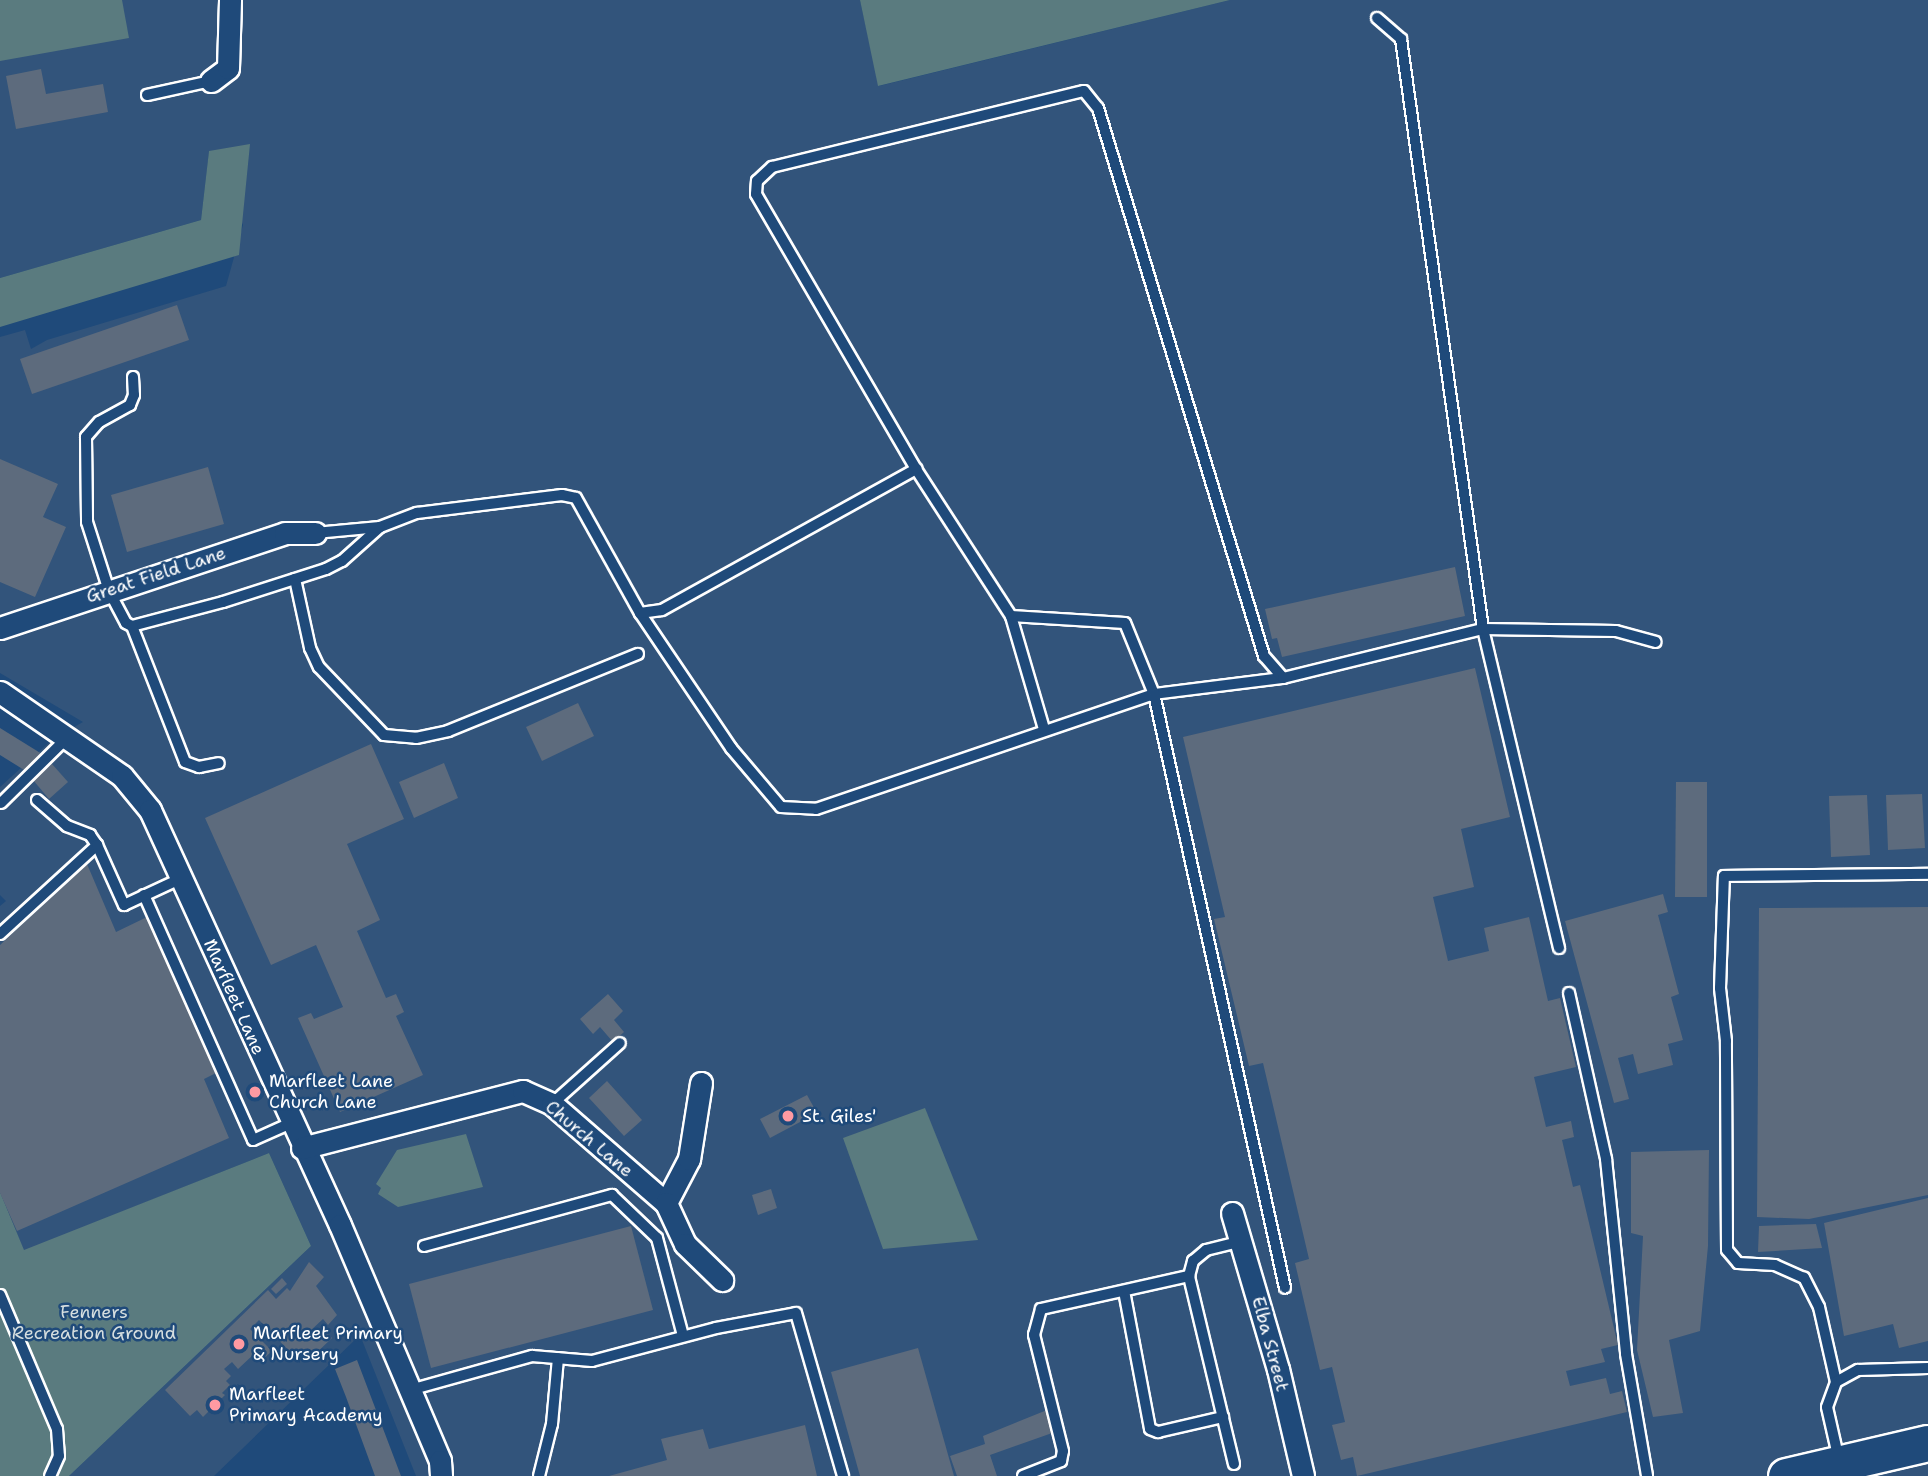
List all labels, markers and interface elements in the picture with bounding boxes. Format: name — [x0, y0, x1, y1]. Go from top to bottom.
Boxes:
street label: Great Field Lane — [83, 542, 229, 608]
street label: Marfleet Lane — [199, 936, 269, 1058]
place label: Marfleet Lane Church Lane — [269, 1071, 393, 1114]
marker: Marfleet Lane Church Lane — [247, 1084, 263, 1100]
street label: Church Lane — [541, 1096, 637, 1182]
place label: St. Giles' — [802, 1105, 876, 1127]
marker: St. Giles' — [780, 1108, 796, 1124]
street label: Elba Street — [1247, 1294, 1293, 1394]
park label: Fenners Recreation Ground — [12, 1302, 176, 1344]
place label: Marfleet Primary & Nursery — [253, 1323, 403, 1366]
marker: Marfleet Primary & Nursery — [231, 1336, 247, 1352]
place label: Marfleet Primary Academy — [229, 1384, 383, 1426]
marker: Marfleet Primary Academy — [207, 1397, 223, 1413]

